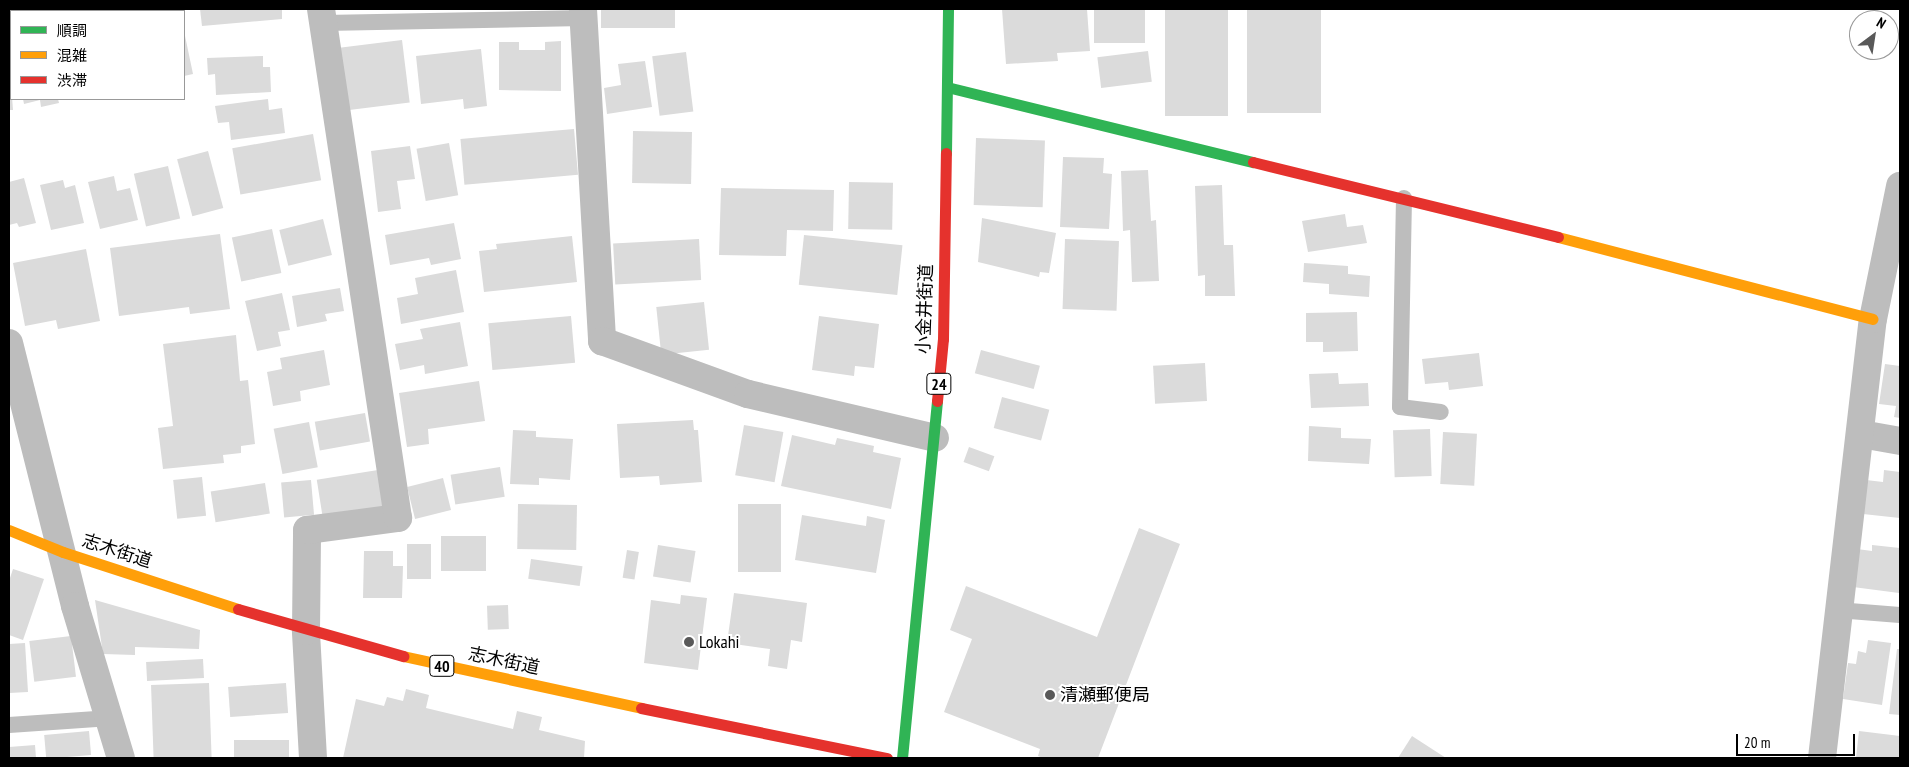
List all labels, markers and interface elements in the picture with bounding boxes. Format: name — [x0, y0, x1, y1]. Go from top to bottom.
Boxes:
legend — [10, 10, 185, 100]
north arrow — [1849, 10, 1899, 60]
text: N — [1873, 13, 1889, 33]
text: 順調 — [57, 21, 87, 40]
text: 混雑 — [57, 46, 87, 65]
text: 渋滞 — [57, 71, 87, 90]
street label: 小金井街道 — [913, 264, 937, 354]
road number: 24 — [925, 370, 953, 398]
street label: 志木街道 — [79, 530, 155, 572]
place label: Lokahi — [699, 631, 739, 653]
marker: Lokahi — [683, 636, 695, 648]
street label: 志木街道 — [467, 643, 541, 679]
road number: 40 — [428, 652, 456, 679]
place label: 清瀬郵便局 — [1060, 684, 1150, 706]
marker: 清瀬郵便局 — [1044, 689, 1056, 701]
scale bar — [1739, 724, 1858, 756]
text: 20 m — [1744, 733, 1770, 752]

